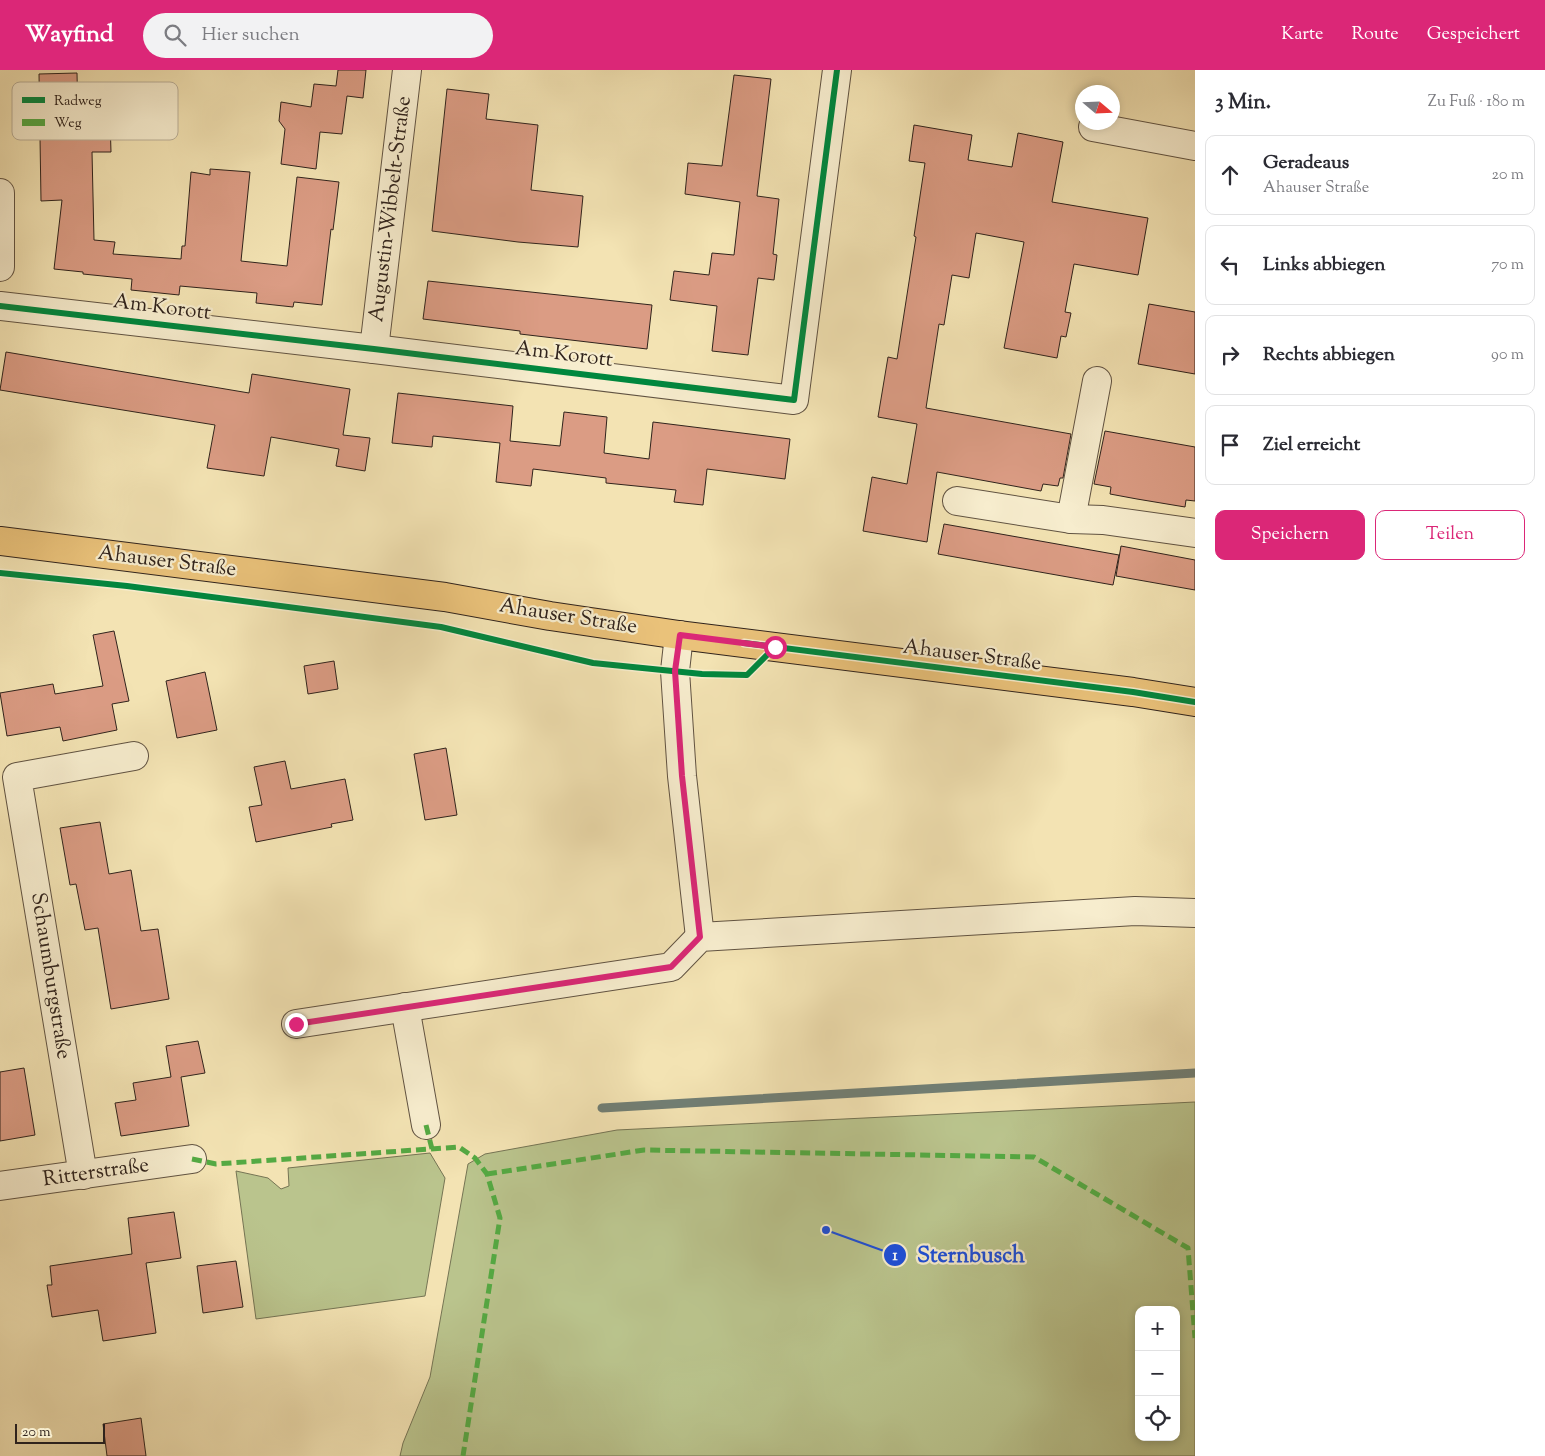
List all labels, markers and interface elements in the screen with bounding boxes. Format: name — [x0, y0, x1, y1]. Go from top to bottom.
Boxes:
search box — [143, 13, 493, 58]
text: Wayfind — [25, 18, 113, 52]
icon: search — [161, 21, 189, 49]
text: Hier suchen — [201, 22, 300, 49]
text: Karte — [1281, 22, 1324, 48]
text: Route — [1352, 22, 1399, 48]
text: Gespeichert — [1427, 22, 1520, 48]
legend — [12, 82, 178, 140]
north arrow — [1075, 85, 1120, 130]
text: 3 Min. — [1215, 88, 1271, 118]
text: Zu Fuß · 180 m — [1428, 91, 1525, 114]
text: Radweg — [54, 92, 102, 112]
street label: Augustin-Wibbelt-Straße — [362, 94, 420, 324]
text: Weg — [54, 114, 82, 134]
text: Geradeaus — [1263, 150, 1349, 177]
icon: ahead — [1216, 161, 1244, 189]
text: 20 m — [1491, 164, 1524, 187]
text: Ahauser Straße — [1263, 177, 1369, 200]
icon: left — [1216, 251, 1244, 279]
text: Links abbiegen — [1263, 252, 1386, 279]
text: 70 m — [1491, 254, 1524, 277]
street label: Am Korott — [111, 287, 213, 329]
street label: Am Korott — [513, 334, 615, 376]
icon: right — [1216, 341, 1244, 369]
text: Rechts abbiegen — [1263, 342, 1395, 369]
text: 90 m — [1491, 344, 1524, 367]
icon: arrive — [1216, 431, 1244, 459]
text: Ziel erreicht — [1263, 432, 1360, 459]
button: Speichern — [1215, 510, 1365, 560]
button: Teilen — [1375, 510, 1525, 560]
street label: Ahauser Straße — [96, 539, 238, 585]
street label: Ahauser Straße — [497, 591, 639, 643]
street label: Ahauser Straße — [901, 633, 1043, 679]
route start — [764, 636, 787, 659]
street label: Schaumburgstraße — [22, 890, 78, 1062]
route end — [285, 1013, 308, 1036]
street label: Ritterstraße — [41, 1151, 151, 1195]
callout: Sternbusch — [882, 1236, 1035, 1273]
text: Sternbusch — [917, 1241, 1025, 1273]
text: 1 — [892, 1246, 898, 1267]
map controls — [1135, 1306, 1180, 1441]
button: + — [1135, 1306, 1180, 1351]
button: − — [1135, 1351, 1180, 1396]
button: locate — [1135, 1396, 1180, 1441]
scale bar — [15, 1421, 105, 1444]
text: 20 m — [22, 1423, 51, 1443]

